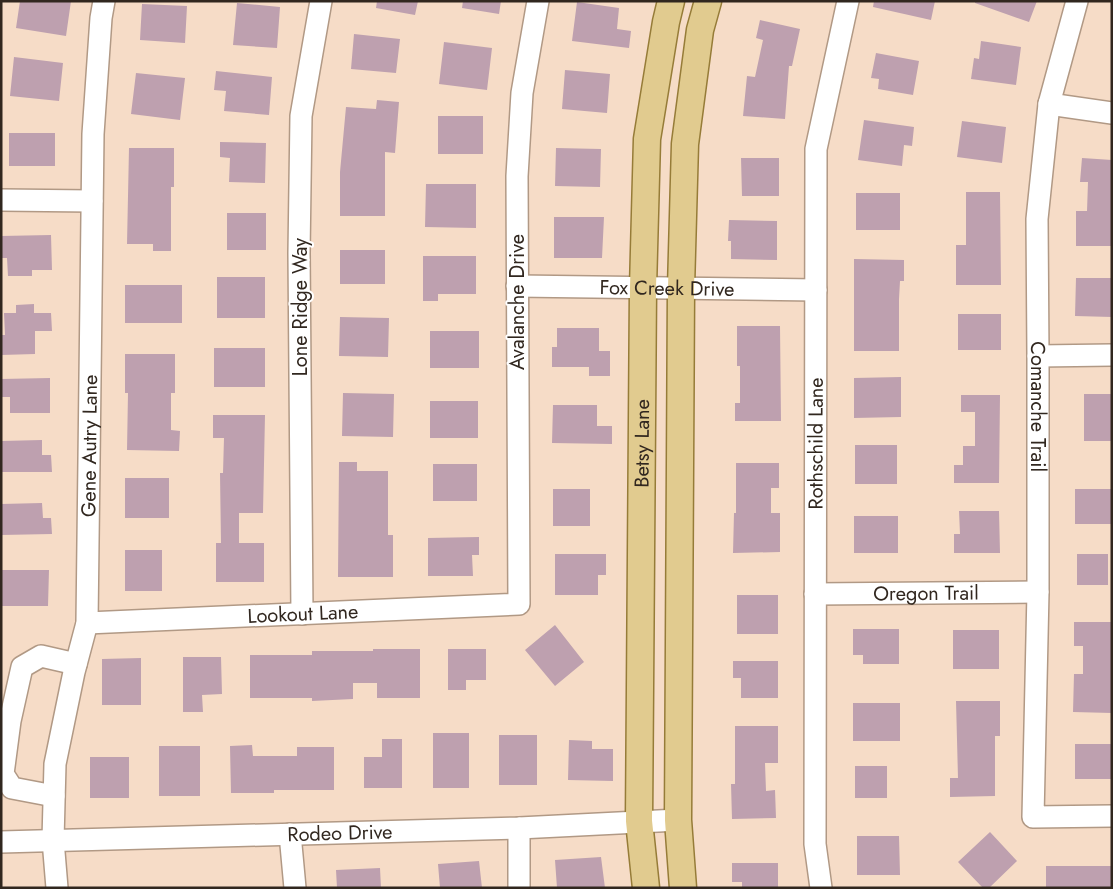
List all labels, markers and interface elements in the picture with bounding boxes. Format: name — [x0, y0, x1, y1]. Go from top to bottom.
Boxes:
street label: Avalanche Drive — [503, 234, 532, 370]
street label: Lone Ridge Way — [286, 238, 315, 376]
street label: Fox Creek Drive — [599, 273, 734, 303]
street label: Comanche Trail — [1023, 341, 1053, 472]
street label: Gene Autry Lane — [74, 374, 105, 517]
street label: Rothschild Lane — [801, 377, 830, 510]
street label: Betsy Lane — [627, 399, 657, 488]
street label: Oregon Trail — [873, 578, 979, 608]
street label: Lookout Lane — [247, 597, 359, 630]
street label: Rodeo Drive — [287, 817, 393, 849]

